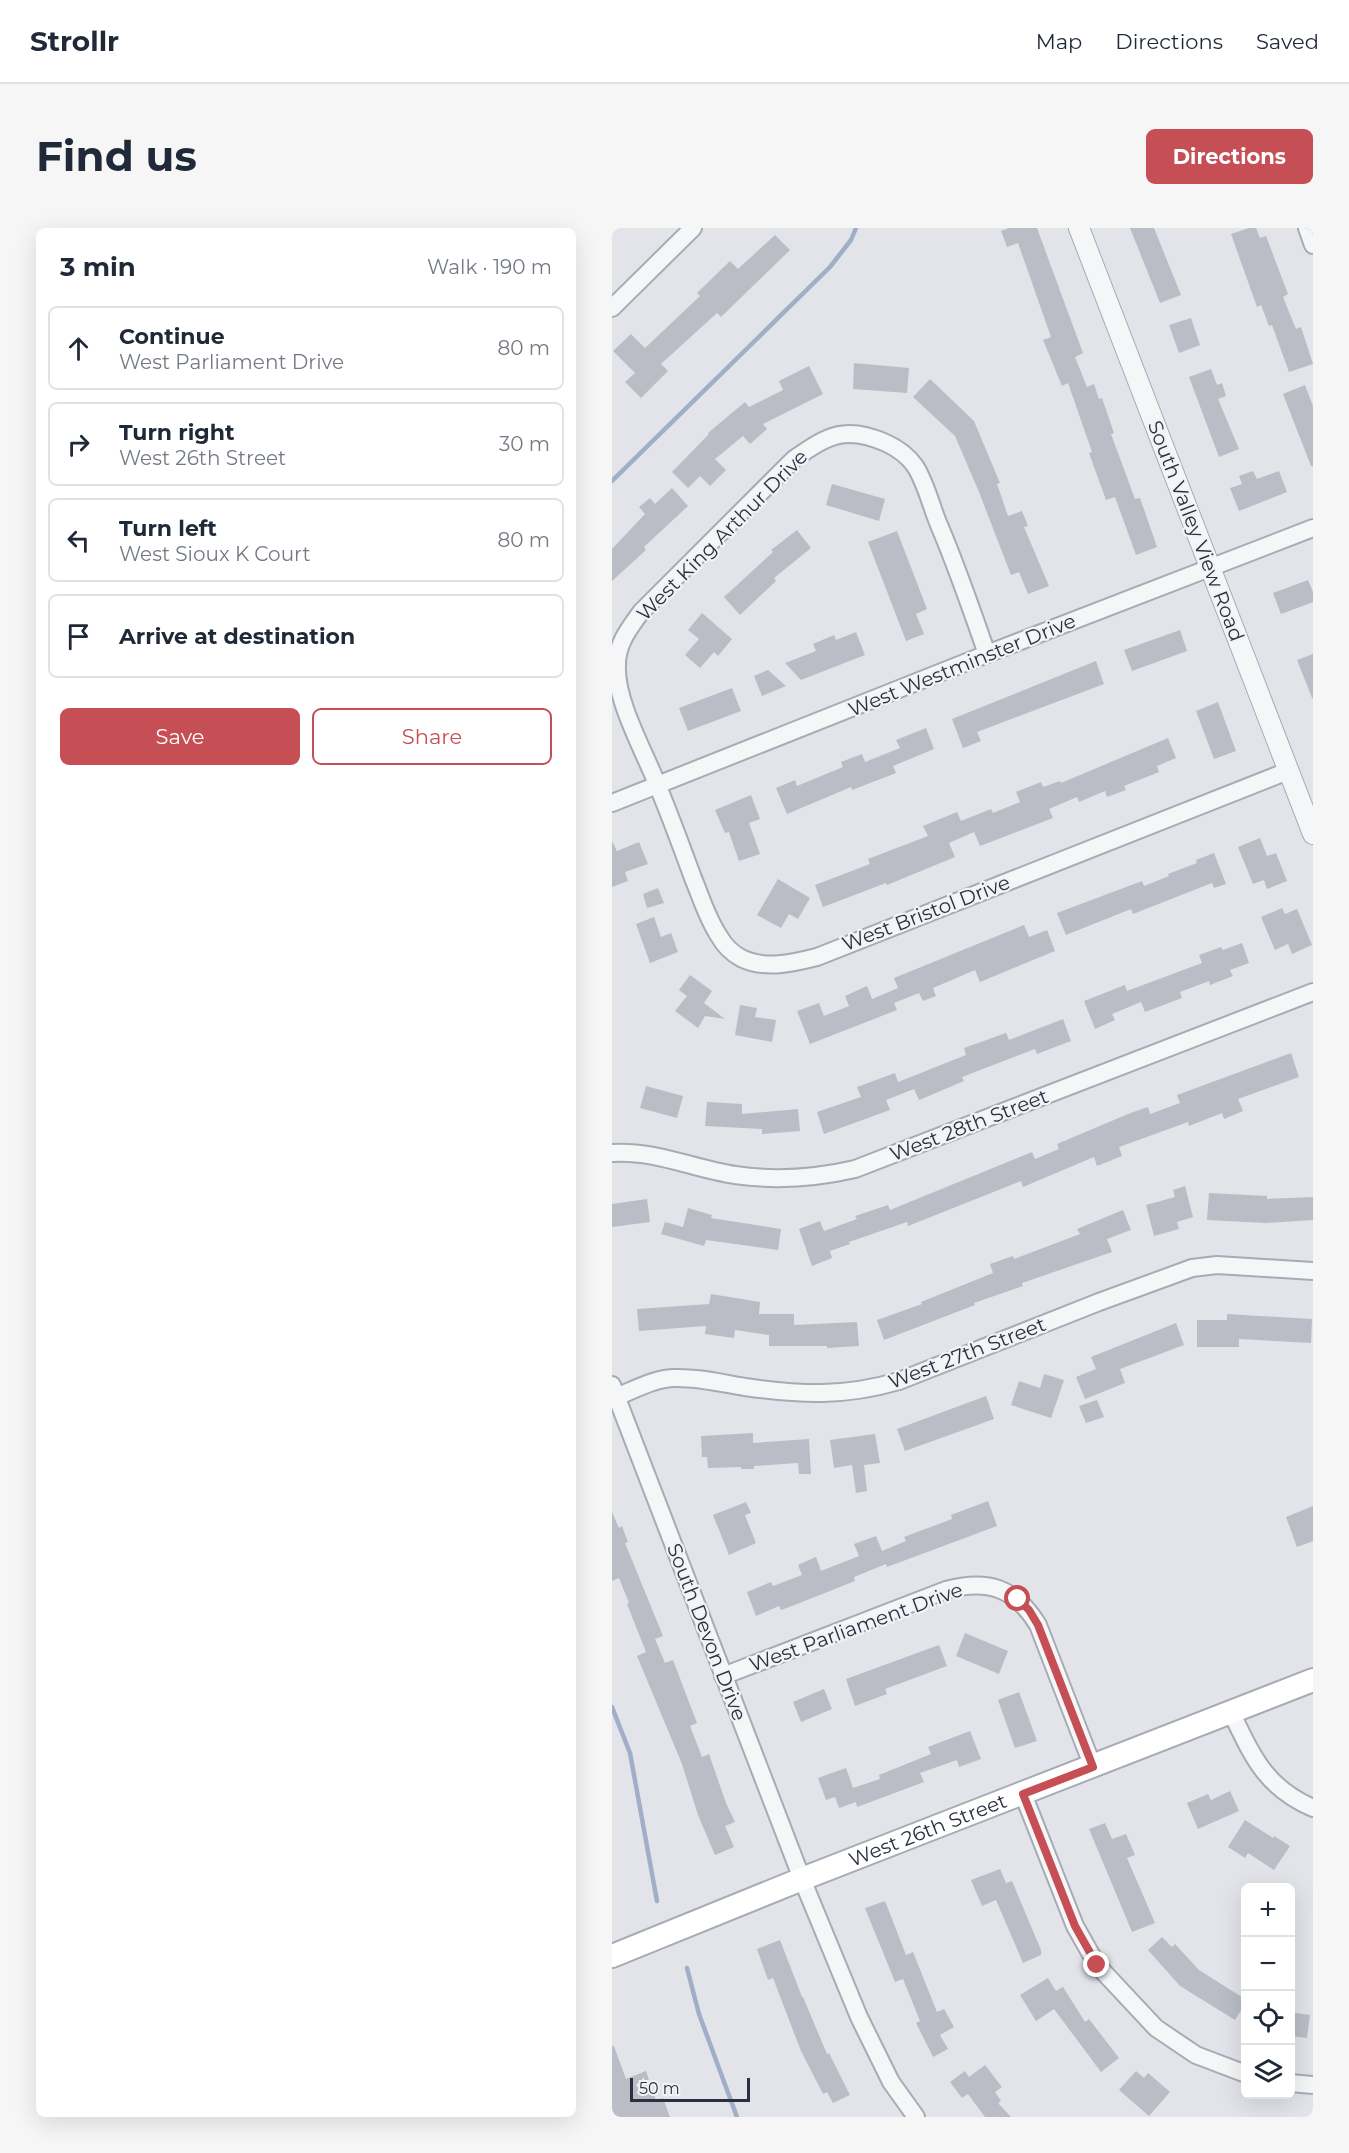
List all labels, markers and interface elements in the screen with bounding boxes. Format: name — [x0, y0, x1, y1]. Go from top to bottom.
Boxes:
text: Strollr — [30, 24, 119, 58]
text: Map — [1036, 29, 1082, 54]
text: Directions — [1115, 29, 1223, 54]
text: Saved — [1256, 29, 1319, 54]
button: Directions — [1146, 129, 1313, 184]
text: Find us — [36, 130, 197, 182]
text: 3 min — [60, 251, 136, 283]
text: Walk · 190 m — [427, 255, 552, 279]
text: Continue — [119, 323, 225, 350]
icon: ahead — [62, 332, 95, 365]
text: 80 m — [498, 336, 550, 360]
text: West Parliament Drive — [119, 350, 344, 374]
street label: South Valley View Road — [1143, 417, 1249, 645]
text: Turn right — [119, 419, 234, 446]
icon: right — [62, 428, 95, 461]
text: 30 m — [499, 432, 550, 456]
street label: West King Arthur Drive — [632, 445, 812, 625]
text: West 26th Street — [119, 446, 286, 470]
text: Turn left — [119, 515, 217, 542]
icon: left — [62, 524, 95, 557]
text: 80 m — [498, 528, 550, 552]
text: West Sioux K Court — [119, 542, 311, 566]
street label: West Westminster Drive — [845, 608, 1079, 722]
icon: arrive — [62, 620, 95, 653]
text: Arrive at destination — [119, 623, 355, 650]
button: Save — [60, 708, 300, 765]
button: Share — [312, 708, 552, 765]
street label: West Bristol Drive — [839, 870, 1013, 956]
street label: West 28th Street — [886, 1084, 1052, 1166]
street label: West 27th Street — [885, 1312, 1049, 1394]
street label: South Devon Drive — [662, 1540, 752, 1724]
street label: West Parliament Drive — [746, 1577, 966, 1677]
route start — [1004, 1585, 1030, 1611]
street label: West 26th Street — [845, 1788, 1010, 1872]
map controls — [1241, 1883, 1295, 2099]
button: + — [1241, 1883, 1295, 1937]
button: − — [1241, 1937, 1295, 1991]
route end — [1083, 1951, 1109, 1977]
button: locate — [1241, 1991, 1295, 2045]
button: layers — [1241, 2045, 1295, 2099]
scale bar — [630, 2075, 750, 2102]
text: 50 m — [639, 2079, 680, 2098]

